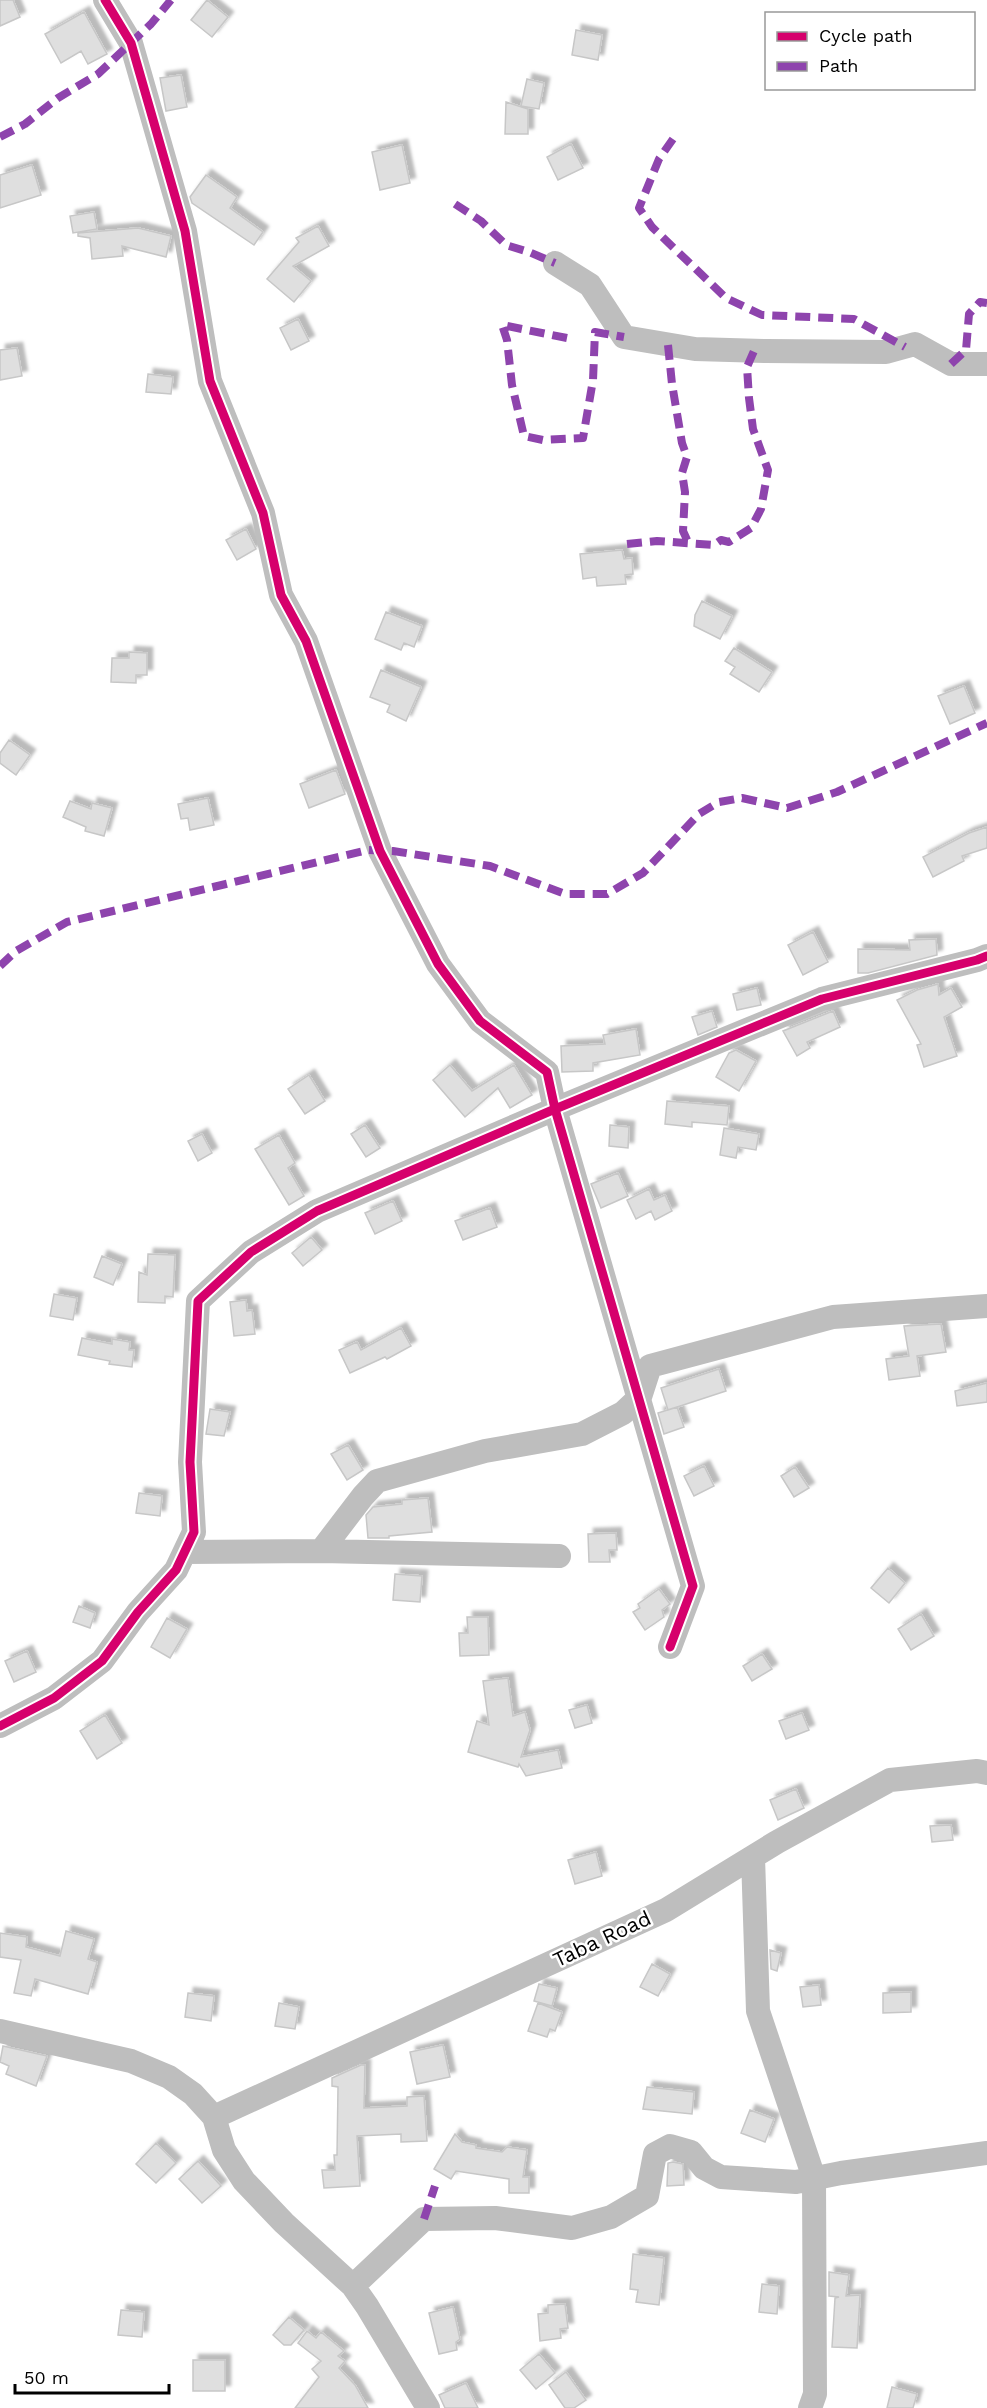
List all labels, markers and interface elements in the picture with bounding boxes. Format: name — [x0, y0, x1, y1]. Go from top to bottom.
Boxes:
legend — [765, 12, 975, 90]
text: Cycle path — [819, 25, 913, 46]
text: Path — [819, 55, 859, 76]
street label: Taba Road — [549, 1905, 655, 1972]
scale bar — [15, 2357, 170, 2395]
text: 50 m — [24, 2367, 69, 2388]

